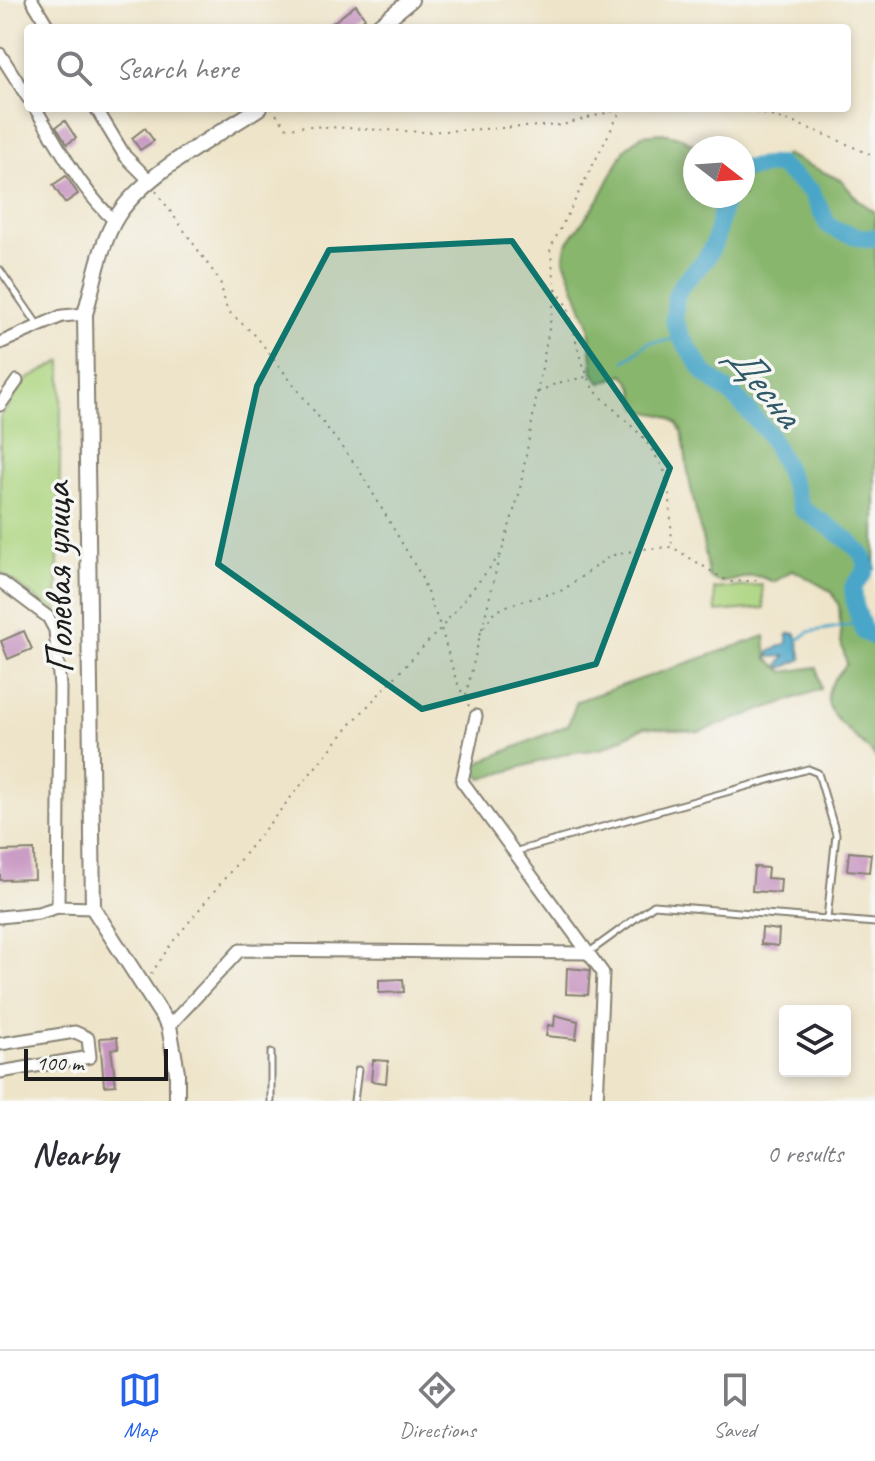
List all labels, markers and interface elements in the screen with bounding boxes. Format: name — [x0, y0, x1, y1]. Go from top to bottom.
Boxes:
search box — [24, 24, 851, 112]
icon: search — [52, 46, 96, 90]
text: Search here — [116, 49, 238, 87]
north arrow — [683, 136, 755, 208]
water label: Десна — [713, 331, 816, 441]
street label: Полевая улица — [31, 479, 85, 674]
map controls — [779, 1005, 851, 1077]
button: layers — [779, 1005, 851, 1077]
scale bar — [24, 1045, 168, 1081]
text: 100 m — [36, 1049, 83, 1077]
text: Nearby — [32, 1132, 118, 1175]
text: 0 results — [767, 1137, 843, 1170]
tab: Map — [118, 1368, 162, 1444]
tab: Directions — [399, 1368, 476, 1444]
tab: Saved — [713, 1368, 757, 1444]

